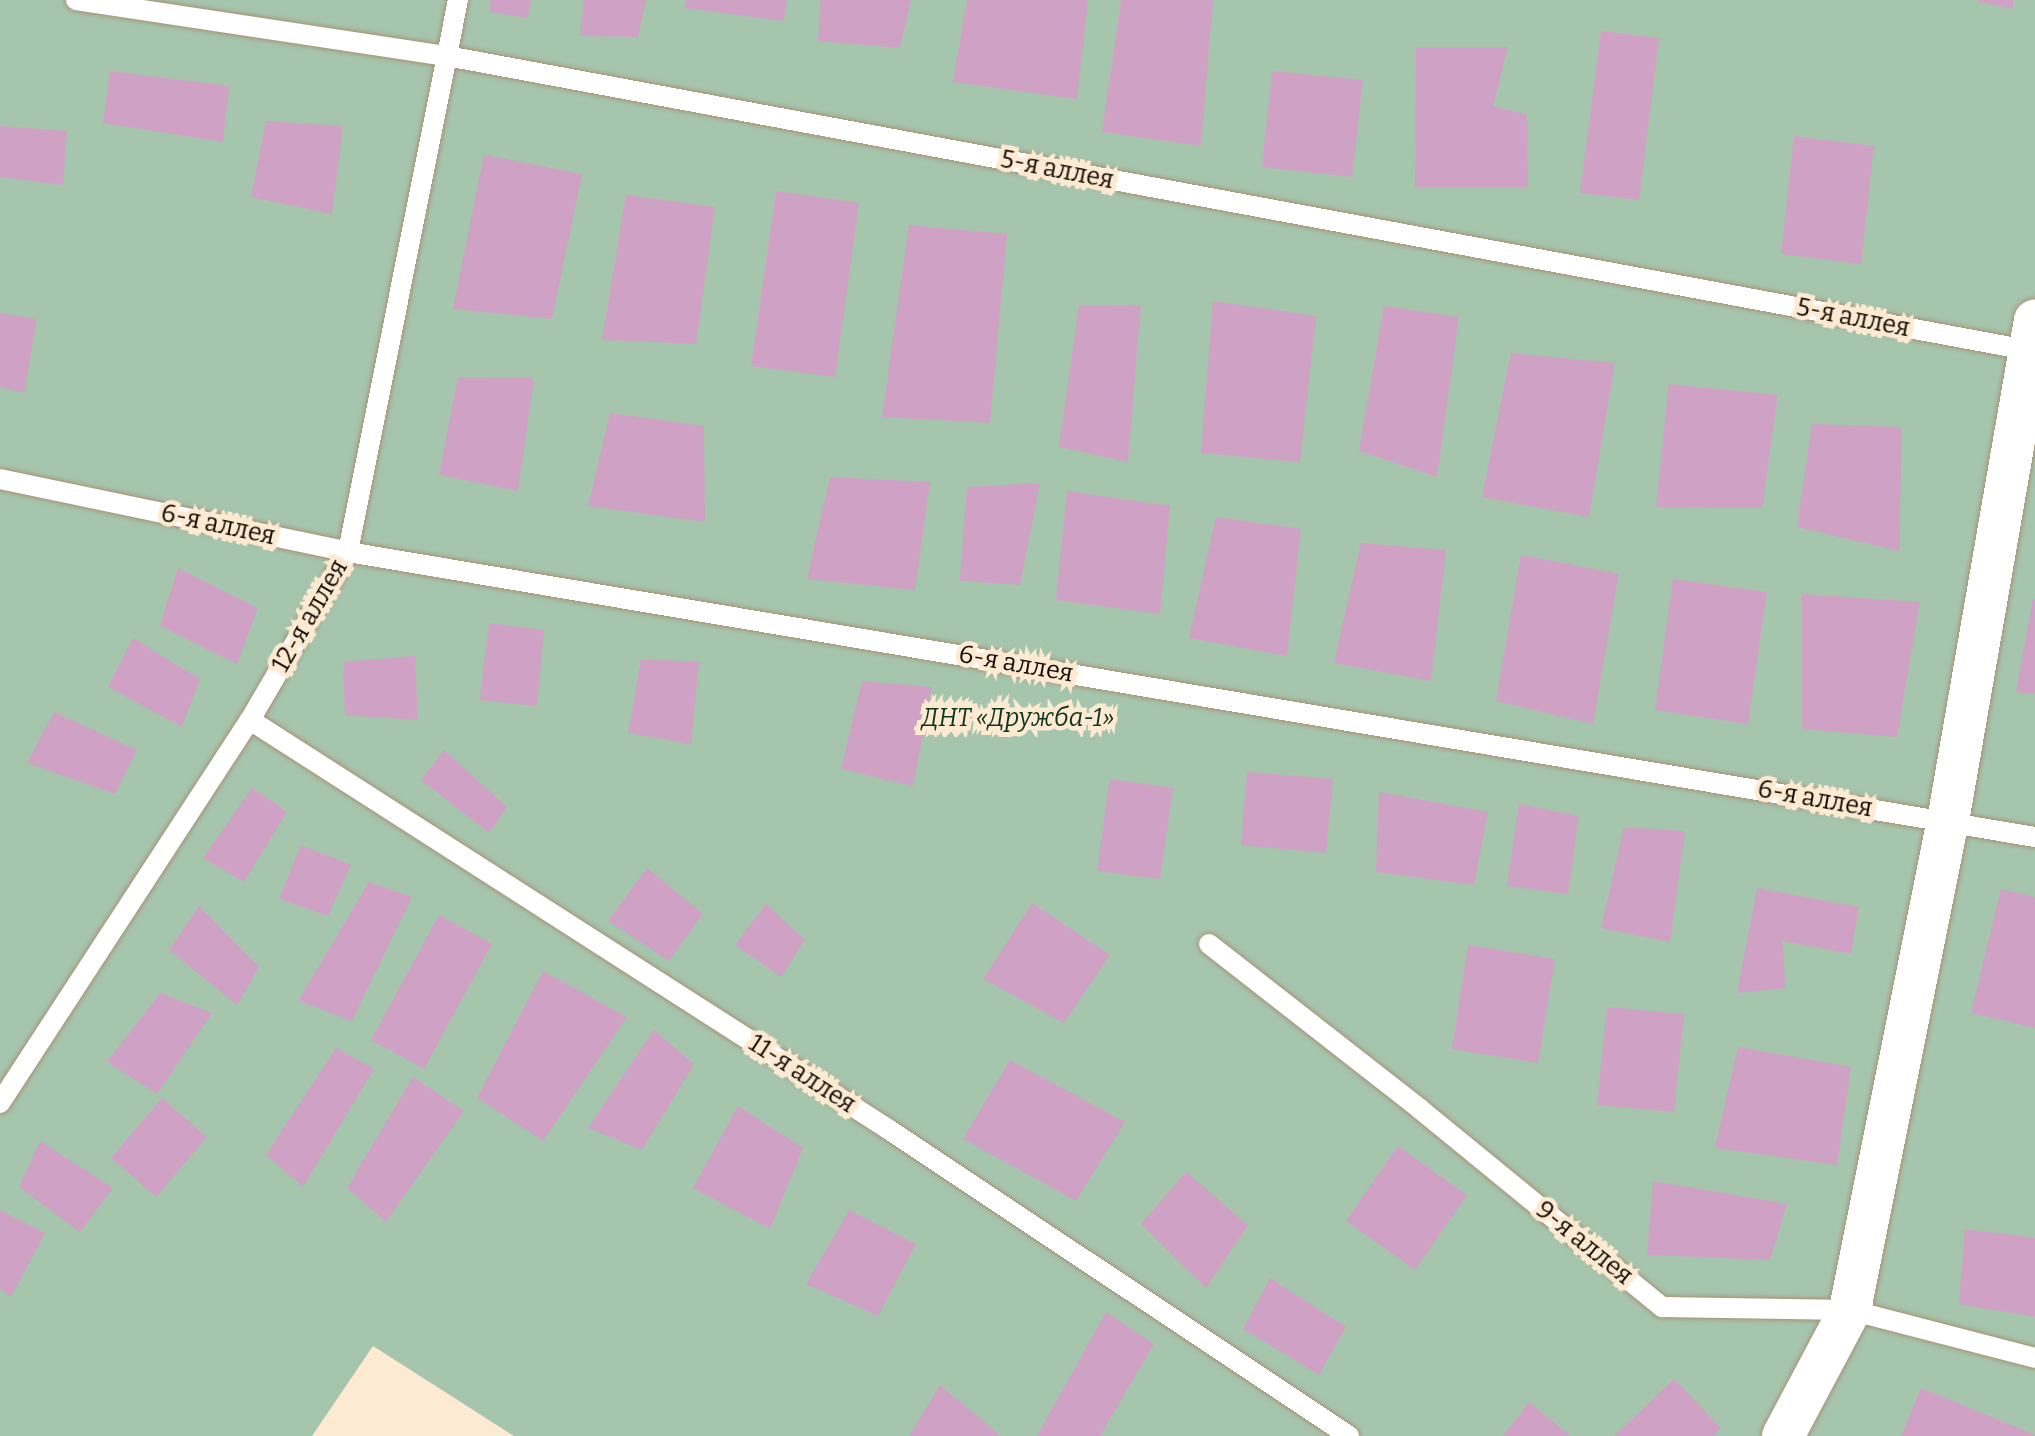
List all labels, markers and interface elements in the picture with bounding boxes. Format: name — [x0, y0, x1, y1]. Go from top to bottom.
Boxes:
street label: 5-я аллея — [998, 144, 1116, 196]
street label: 5-я аллея — [1794, 292, 1912, 344]
street label: 6-я аллея — [158, 498, 278, 552]
street label: 12-я аллея — [266, 554, 354, 678]
street label: 6-я аллея — [956, 639, 1076, 689]
park label: ДНТ «Дружба-1» — [922, 703, 1114, 733]
street label: 6-я аллея — [1755, 774, 1875, 824]
street label: 11-я аллея — [743, 1028, 861, 1120]
street label: 9-я аллея — [1530, 1195, 1638, 1291]

